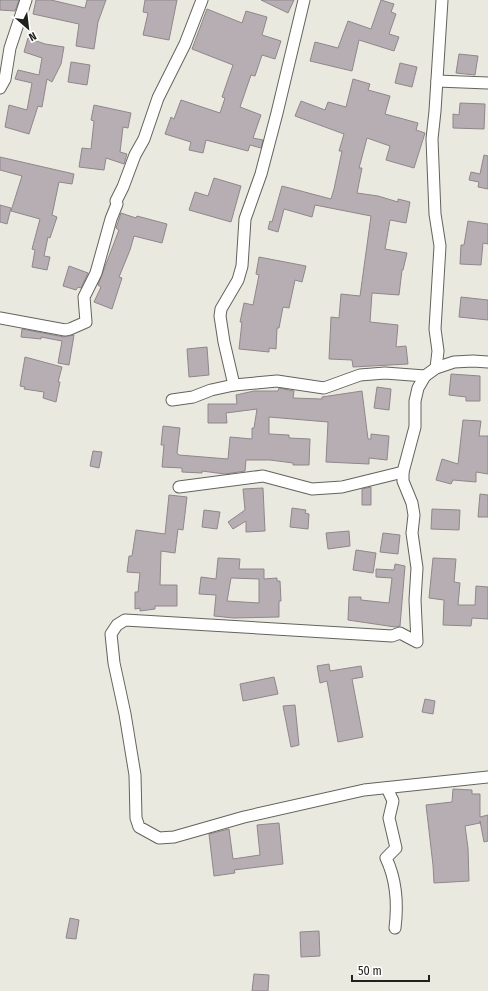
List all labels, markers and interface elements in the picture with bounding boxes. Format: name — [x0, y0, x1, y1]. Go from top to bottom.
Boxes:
north arrow — [8, 8, 48, 48]
text: N — [26, 29, 38, 44]
scale bar — [352, 957, 429, 983]
text: 50 m — [358, 964, 382, 978]

